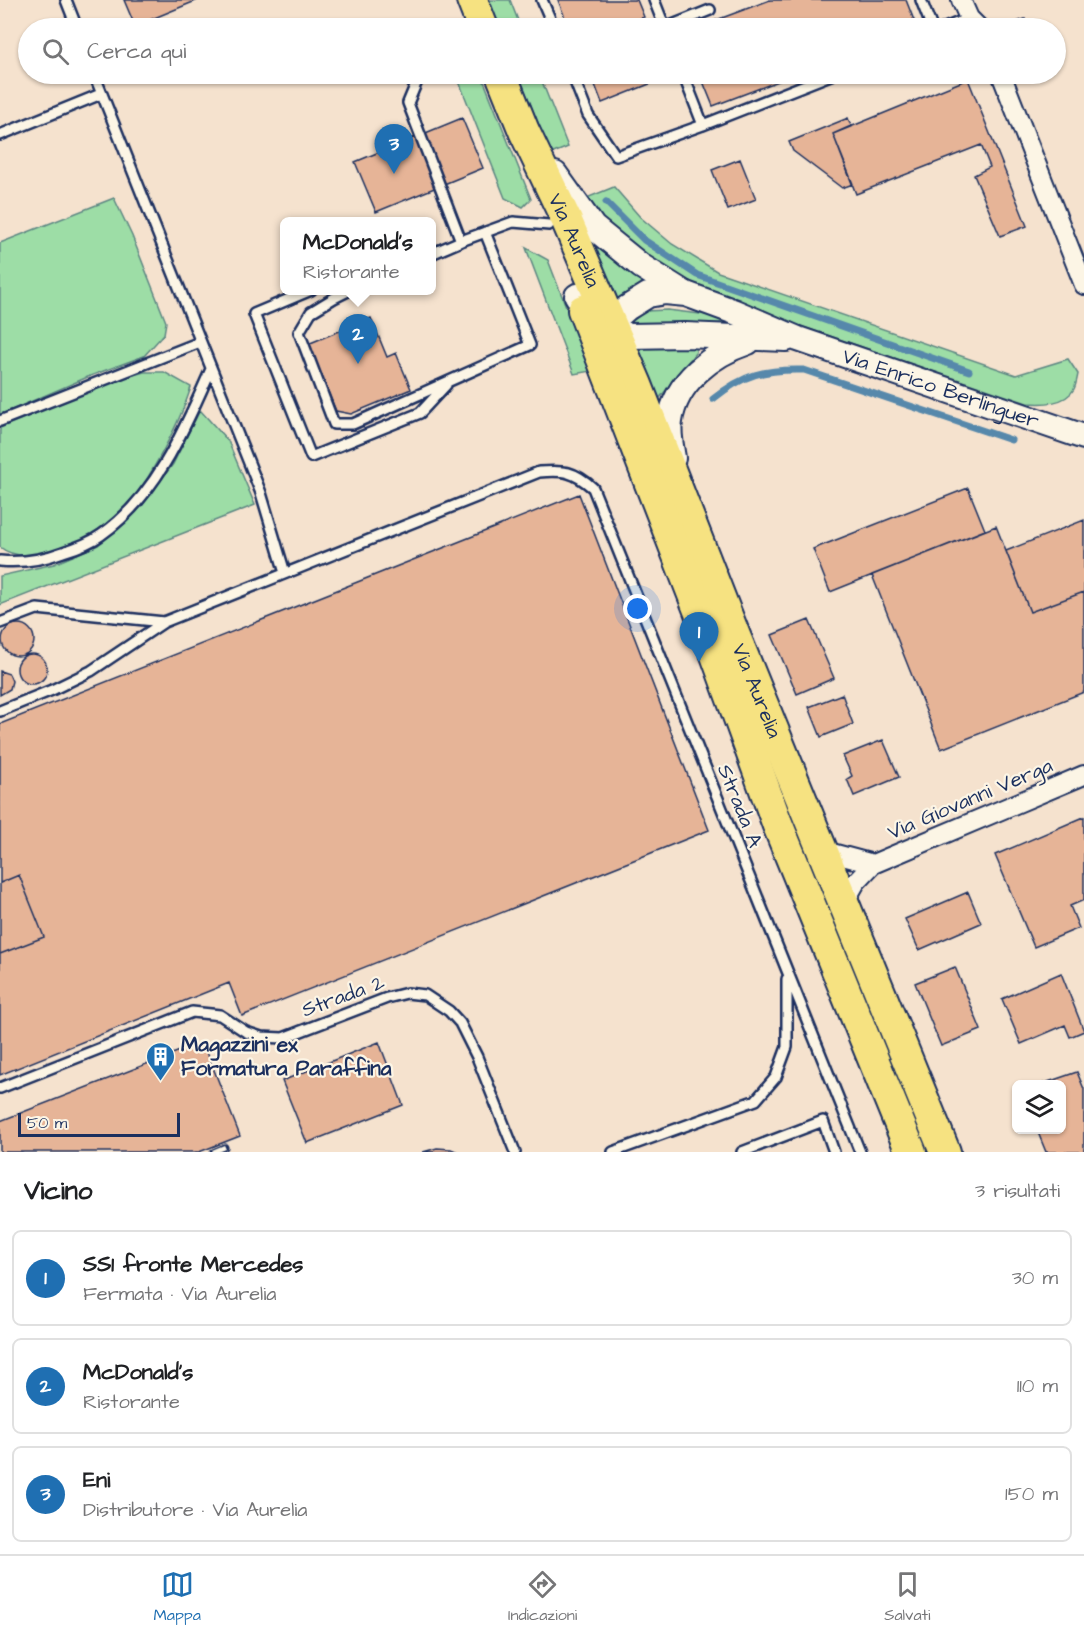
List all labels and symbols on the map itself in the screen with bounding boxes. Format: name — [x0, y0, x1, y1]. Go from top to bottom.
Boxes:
pin: 3 — [374, 124, 414, 174]
street label: Via Aurelia — [541, 189, 608, 292]
pin: 2 — [338, 314, 378, 364]
street label: Via Enrico Berlinguer — [839, 341, 1043, 435]
your location — [623, 594, 652, 623]
pin: 1 — [680, 612, 718, 662]
street label: Via Aurelia — [725, 639, 790, 743]
street label: Via Giovanni Verga — [883, 751, 1058, 849]
street label: Strada A — [710, 760, 770, 853]
street label: Strada 2 — [298, 968, 388, 1024]
place label: Magazzini ex Formatura Paraffina — [181, 1030, 392, 1083]
building icon: Magazzini ex Formatura Paraffina — [144, 1040, 176, 1082]
scale bar — [18, 1110, 180, 1138]

